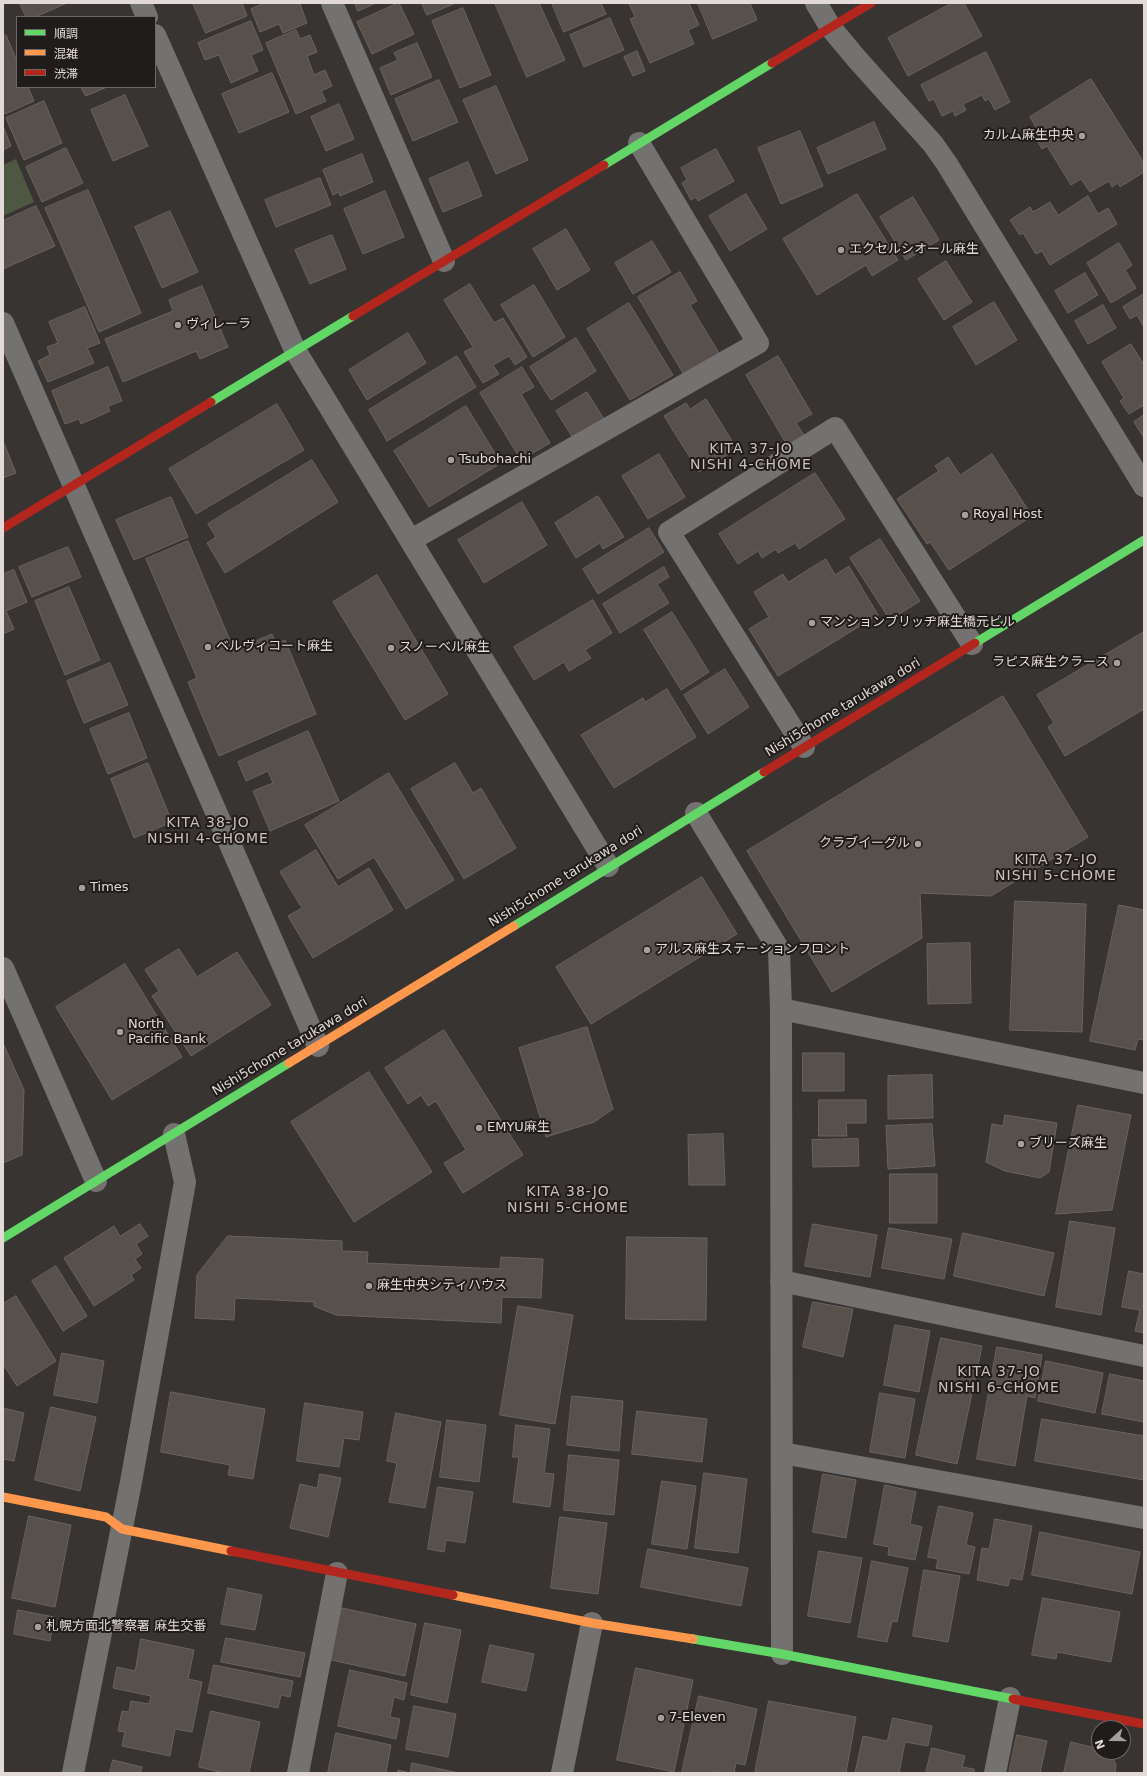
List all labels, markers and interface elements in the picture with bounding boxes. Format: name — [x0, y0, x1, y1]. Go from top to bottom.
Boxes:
legend — [16, 16, 156, 88]
text: 順調 — [54, 27, 78, 41]
text: 混雑 — [54, 47, 78, 61]
text: 渋滞 — [54, 67, 78, 81]
place label: カルム麻生中央 — [983, 128, 1074, 144]
marker: カルム麻生中央 — [1077, 131, 1087, 141]
place label: エクセルシオール麻生 — [849, 242, 979, 258]
marker: エクセルシオール麻生 — [836, 245, 846, 255]
place label: ヴィレーラ — [186, 317, 251, 333]
marker: ヴィレーラ — [173, 320, 183, 330]
district label: KITA 37-JO NISHI 4-CHOME — [690, 441, 812, 474]
place label: Tsubohachi — [459, 452, 531, 468]
marker: Tsubohachi — [446, 455, 456, 465]
place label: Royal Host — [973, 507, 1042, 523]
marker: Royal Host — [960, 510, 970, 520]
place label: マンションブリッヂ麻生橋元ビル — [820, 615, 1015, 631]
marker: マンションブリッヂ麻生橋元ビル — [807, 618, 817, 628]
place label: ベルヴィコート麻生 — [216, 639, 333, 655]
place label: スノーベル麻生 — [399, 640, 490, 656]
marker: ベルヴィコート麻生 — [203, 642, 213, 652]
marker: スノーベル麻生 — [386, 643, 396, 653]
street label: Nishi5chome tarukawa dori — [763, 655, 923, 761]
place label: ラピス麻生クラース — [992, 655, 1109, 671]
marker: ラピス麻生クラース — [1112, 658, 1122, 668]
district label: KITA 38-JO NISHI 4-CHOME — [147, 815, 269, 848]
street label: Nishi5chome tarukawa dori — [486, 823, 646, 931]
place label: クラブイーグル — [819, 836, 910, 852]
marker: クラブイーグル — [913, 839, 923, 849]
district label: KITA 37-JO NISHI 5-CHOME — [995, 852, 1117, 884]
place label: Times — [90, 880, 129, 896]
marker: Times — [77, 883, 87, 893]
place label: アルス麻生ステーションフロント — [655, 942, 850, 958]
marker: アルス麻生ステーションフロント — [642, 945, 652, 955]
street label: Nishi5chome tarukawa dori — [210, 994, 370, 1100]
place label: North Pacific Bank — [128, 1017, 206, 1048]
marker: North Pacific Bank — [115, 1027, 125, 1037]
place label: EMYU麻生 — [487, 1120, 550, 1136]
marker: EMYU麻生 — [474, 1123, 484, 1133]
place label: ブリーズ麻生 — [1029, 1136, 1107, 1152]
marker: ブリーズ麻生 — [1016, 1139, 1026, 1149]
district label: KITA 38-JO NISHI 5-CHOME — [507, 1184, 629, 1216]
place label: 麻生中央シティハウス — [377, 1278, 507, 1294]
marker: 麻生中央シティハウス — [364, 1281, 374, 1291]
district label: KITA 37-JO NISHI 6-CHOME — [938, 1364, 1060, 1396]
place label: 札幌方面北警察署 麻生交番 — [46, 1619, 206, 1635]
marker: 札幌方面北警察署 麻生交番 — [33, 1622, 43, 1632]
place label: 7-Eleven — [669, 1710, 726, 1726]
marker: 7-Eleven — [656, 1713, 666, 1723]
north arrow — [1091, 1720, 1131, 1760]
text: N — [1093, 1737, 1108, 1751]

